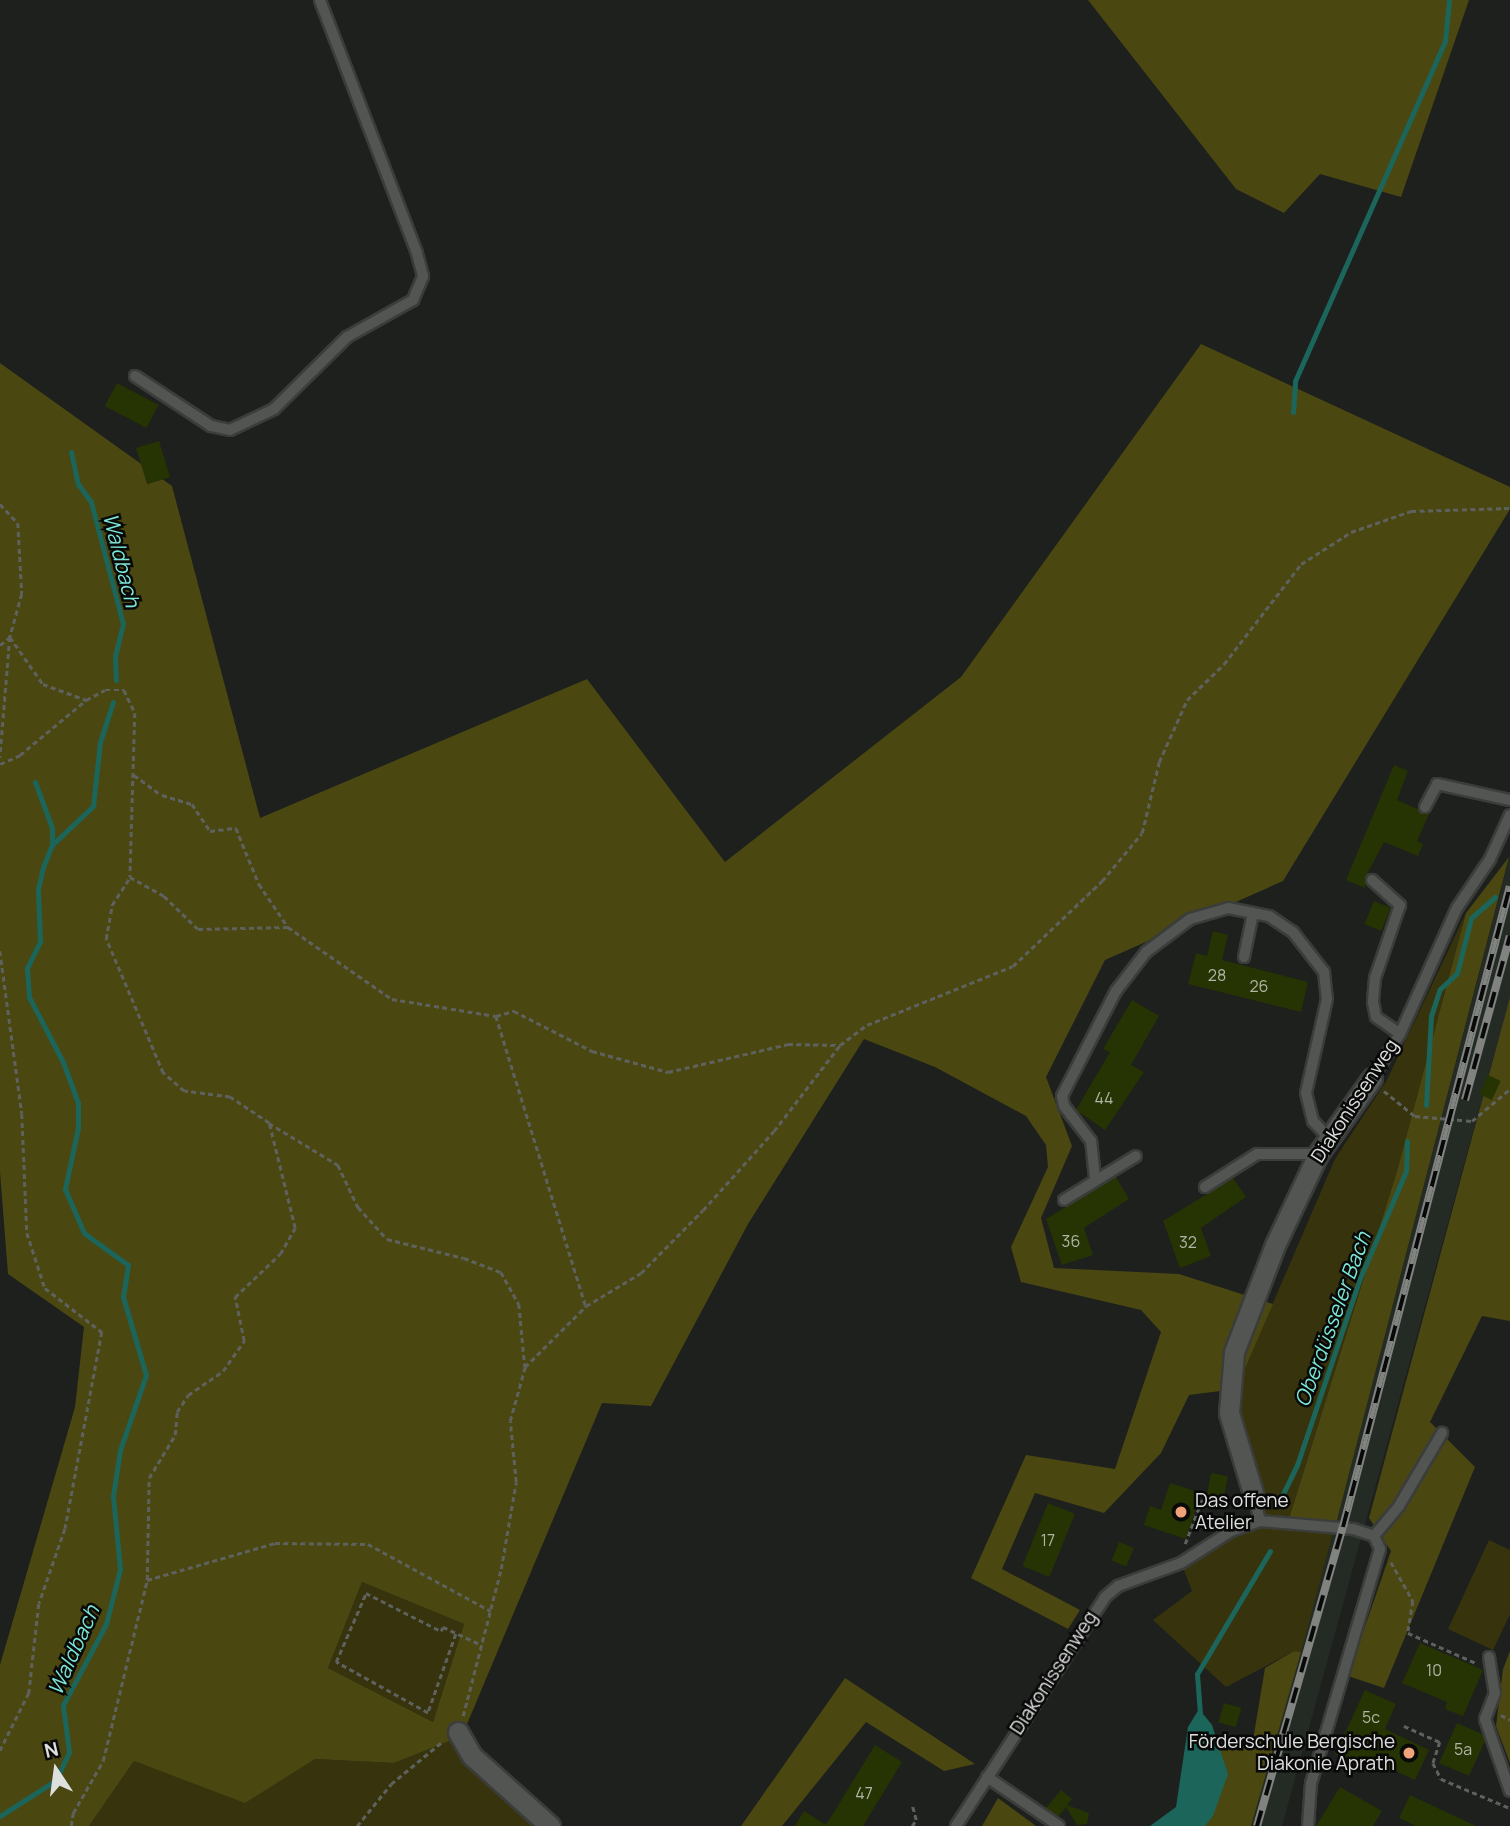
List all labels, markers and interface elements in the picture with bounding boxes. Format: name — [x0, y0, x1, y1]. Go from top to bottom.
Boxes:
water label: Waldbach — [98, 510, 146, 610]
house number: 28 — [1208, 965, 1226, 985]
house number: 26 — [1249, 976, 1269, 996]
street label: Diakonissenweg — [1307, 1035, 1403, 1167]
house number: 44 — [1094, 1088, 1114, 1108]
water label: Oberdüsseler Bach — [1289, 1228, 1375, 1410]
house number: 36 — [1062, 1231, 1080, 1251]
house number: 32 — [1179, 1232, 1197, 1252]
place label: Das offene Atelier — [1195, 1490, 1289, 1534]
marker: Das offene Atelier — [1173, 1504, 1189, 1520]
house number: 17 — [1041, 1530, 1055, 1550]
water label: Waldbach — [42, 1601, 104, 1699]
street label: Diakonissenweg — [1006, 1607, 1102, 1739]
house number: 10 — [1426, 1660, 1442, 1680]
house number: 5c — [1362, 1707, 1380, 1727]
place label: Förderschule Bergische Diakonie Aprath — [1189, 1731, 1395, 1775]
north arrow — [21, 1735, 91, 1805]
text: N — [42, 1735, 61, 1764]
house number: 5a — [1454, 1739, 1472, 1759]
marker: Förderschule Bergische Diakonie Aprath — [1401, 1745, 1417, 1761]
house number: 47 — [855, 1783, 873, 1803]

